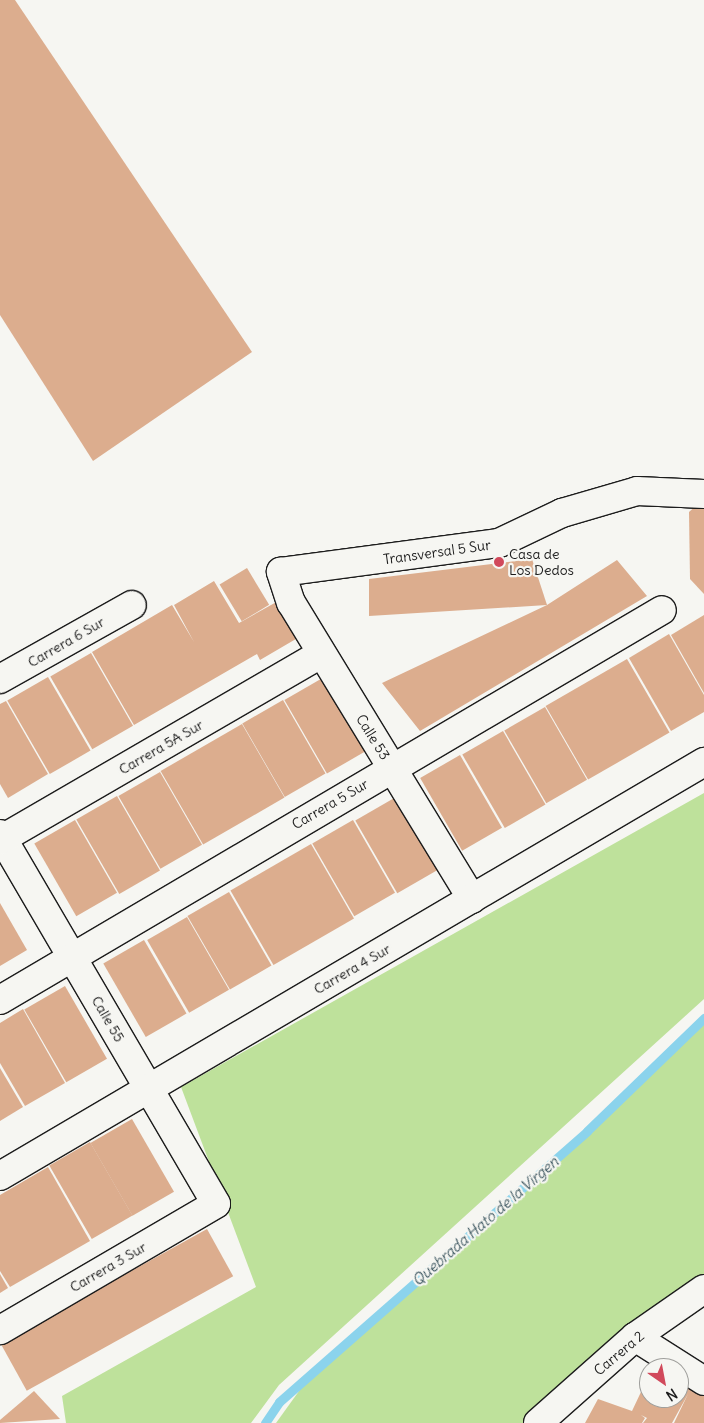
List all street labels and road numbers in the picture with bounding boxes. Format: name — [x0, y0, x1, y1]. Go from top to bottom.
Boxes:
street label: Transversal 5 Sur — [382, 536, 492, 568]
street label: Carrera 6 Sur — [25, 613, 107, 671]
street label: Calle 53 — [353, 711, 393, 763]
street label: Carrera 5A Sur — [116, 716, 206, 778]
street label: Carrera 5 Sur — [289, 775, 371, 833]
street label: Carrera 4 Sur — [311, 940, 393, 998]
street label: Calle 55 — [88, 993, 128, 1045]
street label: Carrera 3 Sur — [67, 1238, 149, 1296]
street label: Carrera 2 — [591, 1327, 647, 1379]

